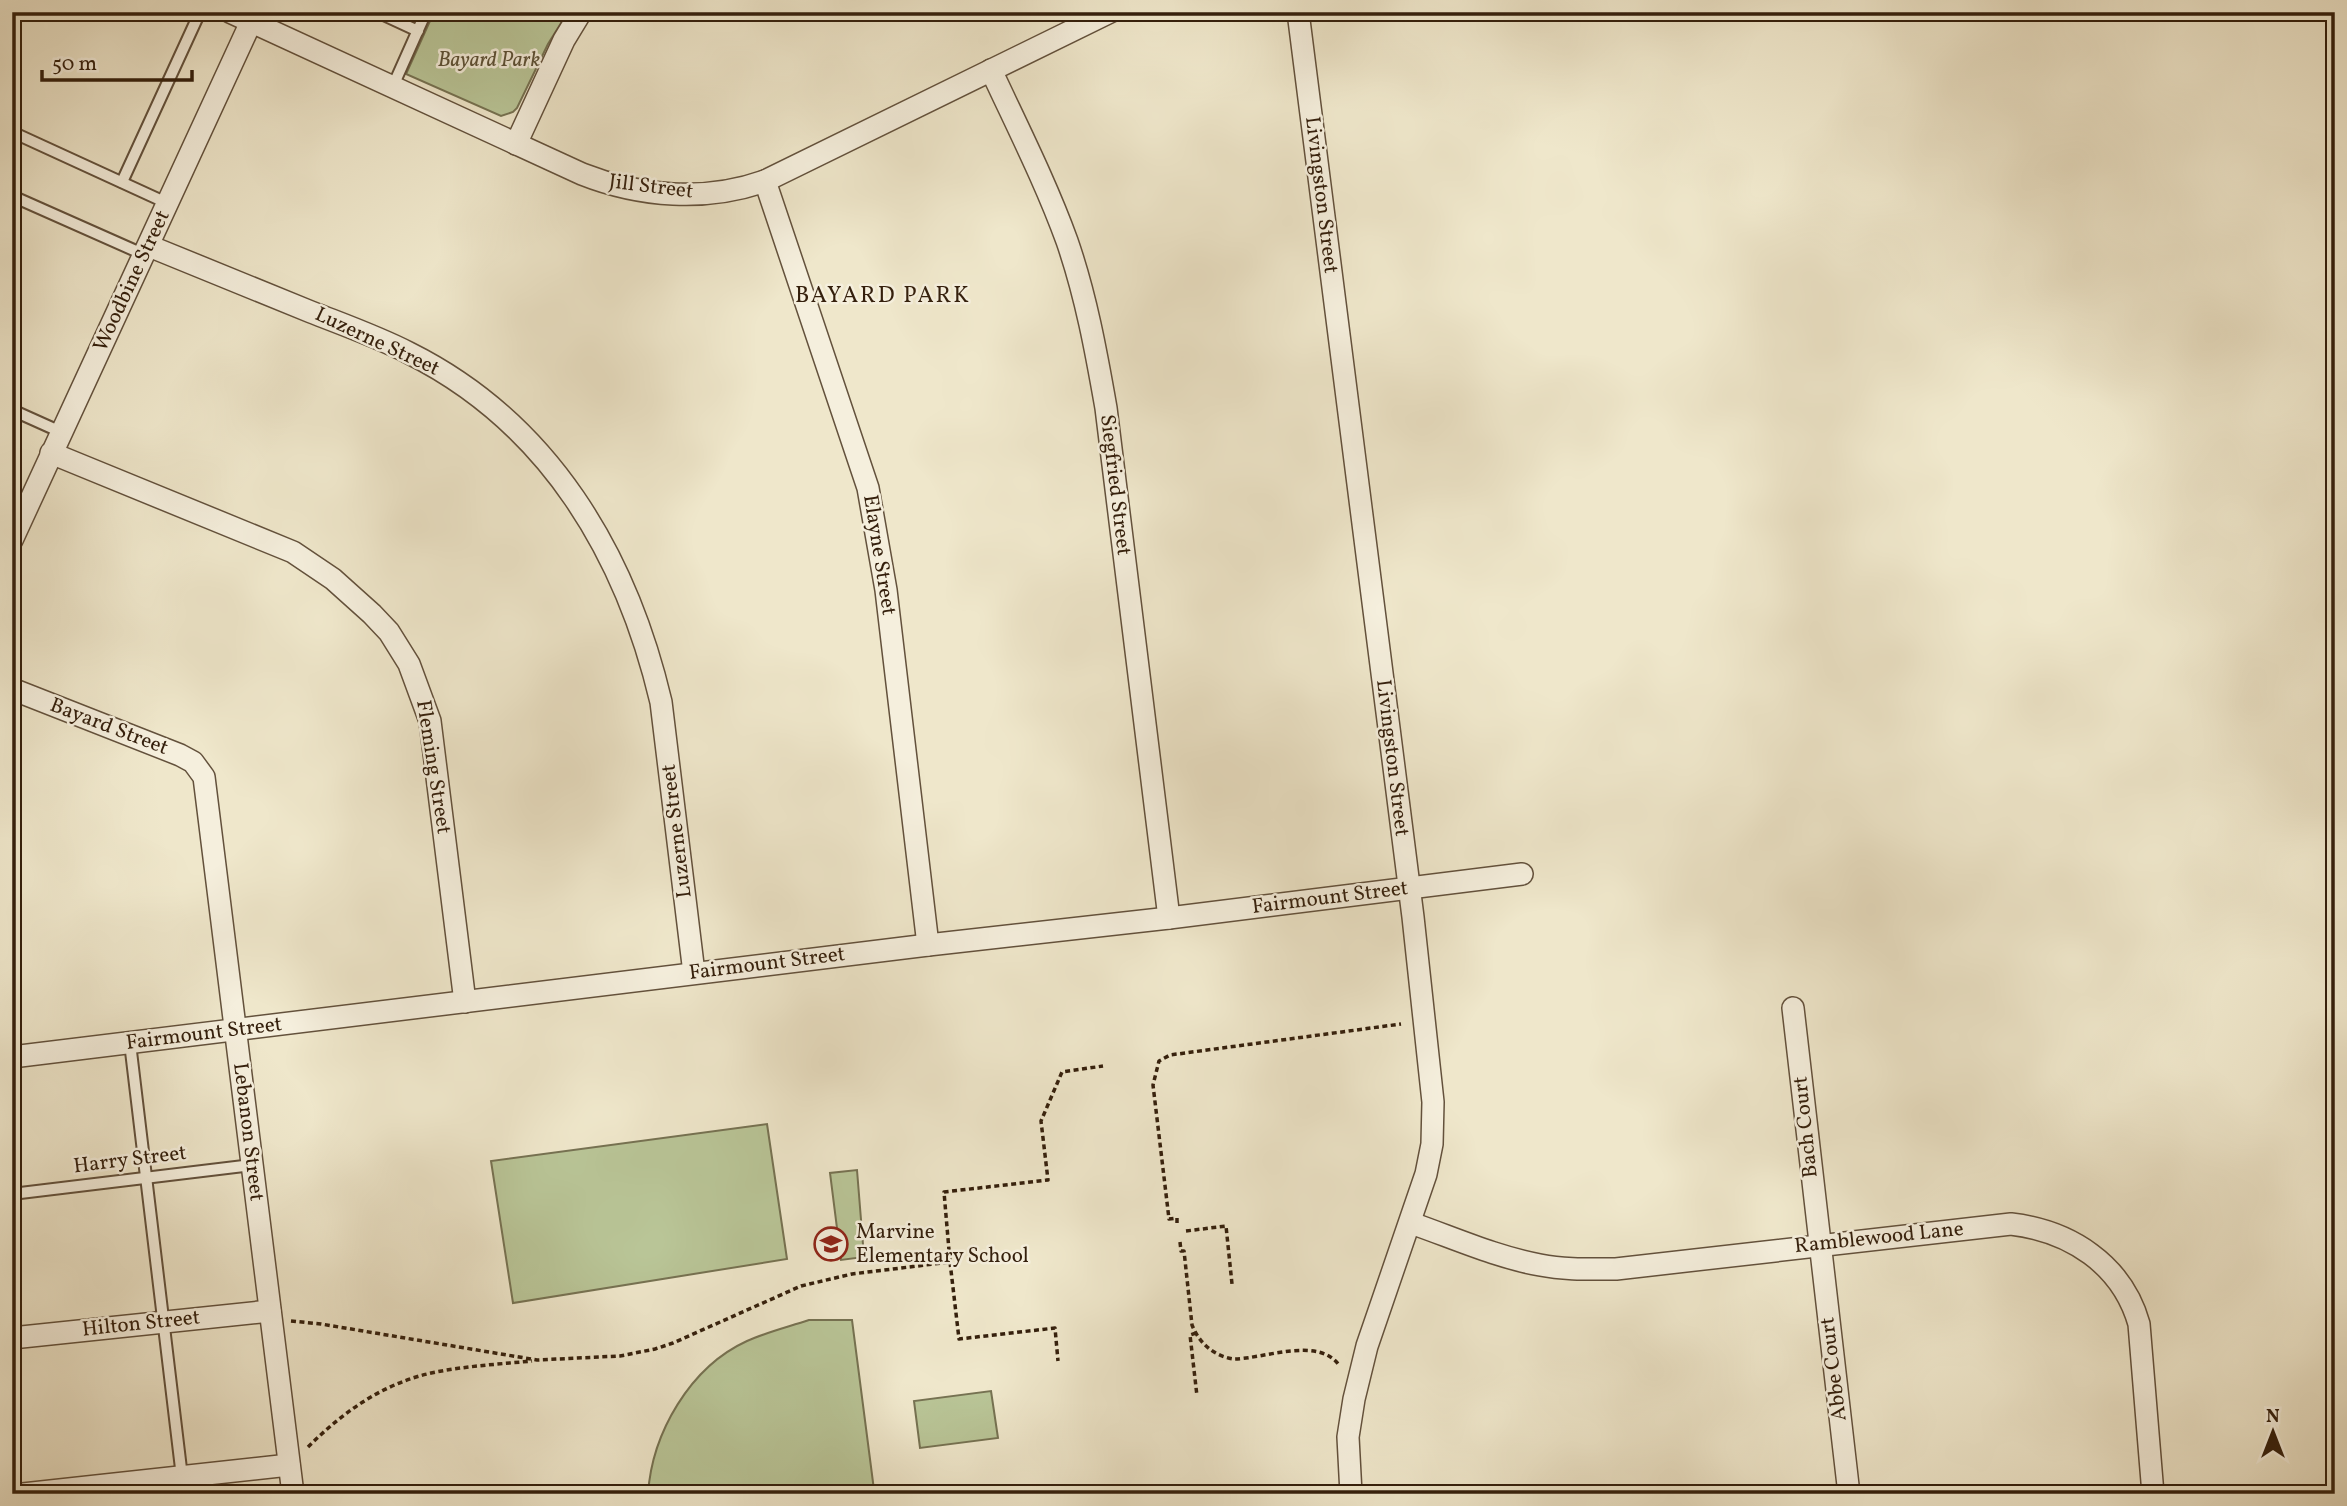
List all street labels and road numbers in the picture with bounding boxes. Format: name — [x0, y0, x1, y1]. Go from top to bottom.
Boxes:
street label: Livingston Street — [1297, 115, 1345, 275]
street label: Jill Street — [607, 167, 695, 207]
street label: Woodbine Street — [87, 205, 177, 357]
street label: Luzerne Street — [310, 300, 444, 384]
street label: Siegfried Street — [1092, 413, 1138, 557]
street label: Elayne Street — [855, 493, 903, 617]
street label: Livingston Street — [1368, 678, 1416, 838]
street label: Bayard Street — [46, 691, 172, 763]
street label: Fleming Street — [408, 698, 458, 836]
street label: Luzerne Street — [654, 762, 700, 900]
street label: Fairmount Street — [1250, 874, 1410, 922]
street label: Fairmount Street — [687, 940, 847, 988]
street label: Fairmount Street — [124, 1010, 284, 1058]
street label: Lebanon Street — [225, 1061, 271, 1203]
street label: Bach Court — [1786, 1075, 1826, 1179]
street label: Harry Street — [72, 1139, 188, 1181]
street label: Ramblewood Lane — [1793, 1215, 1965, 1261]
street label: Hilton Street — [81, 1303, 201, 1345]
street label: Abbe Court — [1813, 1315, 1855, 1423]

